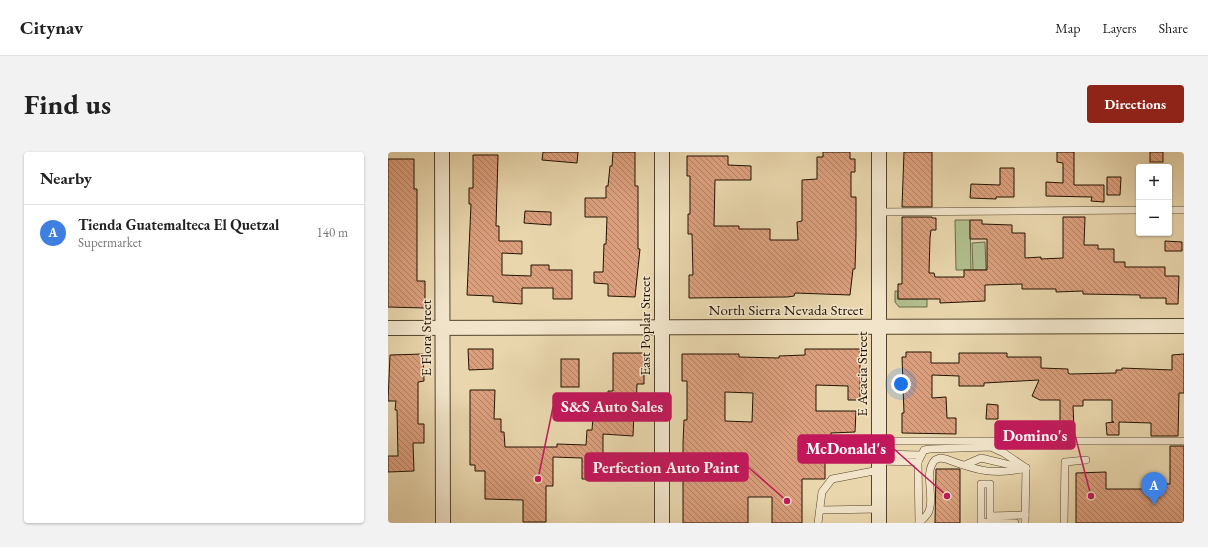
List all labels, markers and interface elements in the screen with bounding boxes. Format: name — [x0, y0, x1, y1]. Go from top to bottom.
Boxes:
text: Citynav — [20, 15, 83, 40]
text: Map — [1055, 19, 1080, 37]
text: Layers — [1102, 19, 1137, 37]
text: Share — [1159, 19, 1188, 37]
button: Directions — [1087, 85, 1184, 123]
text: Find us — [24, 86, 111, 122]
map controls — [1136, 164, 1172, 236]
button: + — [1136, 164, 1172, 200]
text: Nearby — [40, 167, 92, 189]
button: − — [1136, 200, 1172, 236]
text: Tienda Guatemalteca El Quetzal — [78, 215, 279, 234]
text: A — [48, 224, 58, 241]
text: 140 m — [317, 224, 348, 241]
text: Supermarket — [78, 234, 142, 251]
street label: East Poplar Street — [635, 276, 654, 376]
street label: E Flora Street — [416, 299, 435, 377]
street label: North Sierra Nevada Street — [709, 300, 864, 319]
street label: E Acacia Street — [852, 331, 871, 417]
your location — [891, 374, 911, 394]
callout: S&S Auto Sales — [553, 393, 671, 421]
text: S&S Auto Sales — [561, 396, 663, 417]
callout: Domino's — [995, 421, 1075, 449]
text: Domino's — [1003, 425, 1068, 446]
callout: McDonald's — [798, 435, 894, 463]
text: McDonald's — [806, 438, 886, 459]
callout: Perfection Auto Paint — [585, 453, 748, 481]
text: Perfection Auto Paint — [593, 457, 739, 478]
pin: A — [1141, 472, 1167, 505]

